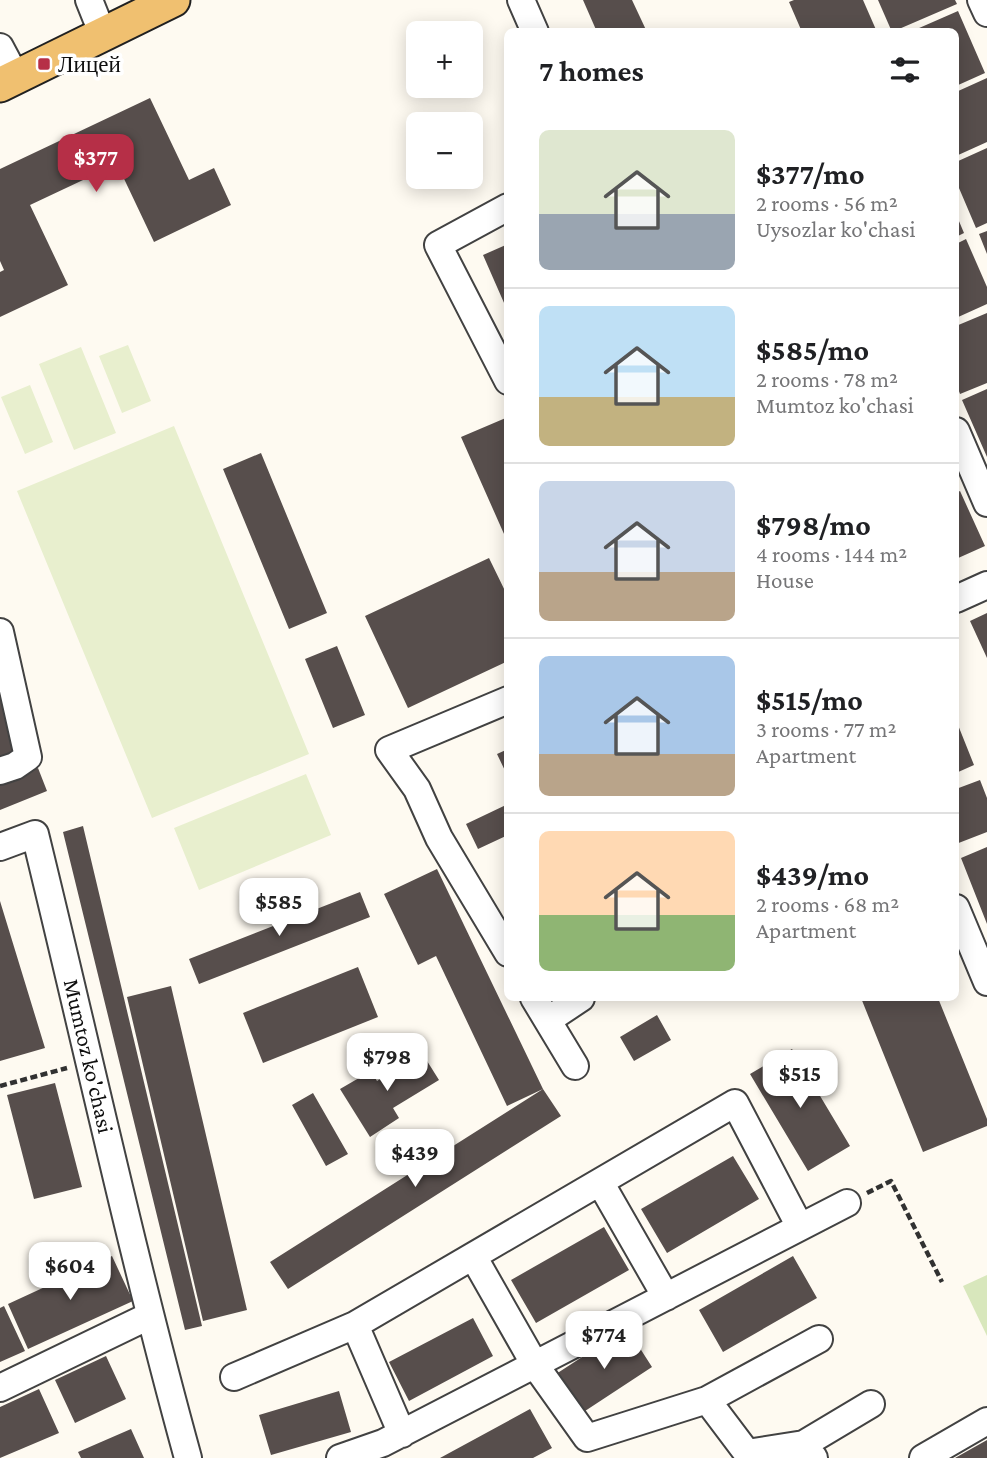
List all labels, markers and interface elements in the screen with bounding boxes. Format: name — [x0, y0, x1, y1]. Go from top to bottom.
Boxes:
map controls — [406, 21, 483, 189]
button: + — [406, 21, 483, 98]
place label: Лицей — [58, 51, 121, 77]
icon: filters — [886, 51, 924, 89]
text: 7 homes — [539, 54, 644, 87]
marker: Лицей — [36, 56, 52, 72]
button: − — [406, 112, 483, 189]
pin: $377 — [55, 134, 137, 194]
text: $377 — [74, 144, 118, 170]
text: $377/mo — [756, 157, 865, 190]
icon: home — [595, 158, 679, 242]
text: 2 rooms · 56 m² — [756, 190, 898, 216]
text: Uysozlar ko'chasi — [756, 216, 915, 242]
text: $585/mo — [756, 333, 869, 366]
icon: home — [595, 334, 679, 418]
text: 2 rooms · 78 m² — [756, 366, 898, 392]
text: Mumtoz ko'chasi — [756, 392, 914, 418]
text: $798/mo — [756, 508, 871, 541]
icon: home — [595, 509, 679, 593]
text: 4 rooms · 144 m² — [756, 541, 907, 567]
text: House — [756, 567, 814, 593]
text: $515/mo — [756, 683, 863, 716]
icon: home — [595, 684, 679, 768]
text: 3 rooms · 77 m² — [756, 716, 896, 742]
text: Apartment — [756, 742, 856, 768]
text: $439/mo — [756, 858, 869, 891]
icon: home — [595, 859, 679, 943]
pin: $585 — [238, 878, 320, 938]
text: $585 — [255, 888, 303, 914]
text: 2 rooms · 68 m² — [756, 891, 899, 917]
text: Apartment — [756, 917, 856, 943]
street label: Mumtoz ko'chasi — [59, 976, 119, 1136]
pin: $798 — [346, 1034, 428, 1093]
text: $798 — [363, 1043, 411, 1069]
pin: $515 — [759, 1050, 841, 1110]
text: $515 — [779, 1060, 821, 1086]
pin: $439 — [374, 1130, 456, 1189]
text: $439 — [391, 1139, 439, 1165]
pin: $604 — [29, 1242, 111, 1302]
text: $604 — [45, 1252, 95, 1278]
pin: $774 — [563, 1312, 645, 1371]
text: $774 — [582, 1321, 626, 1347]

